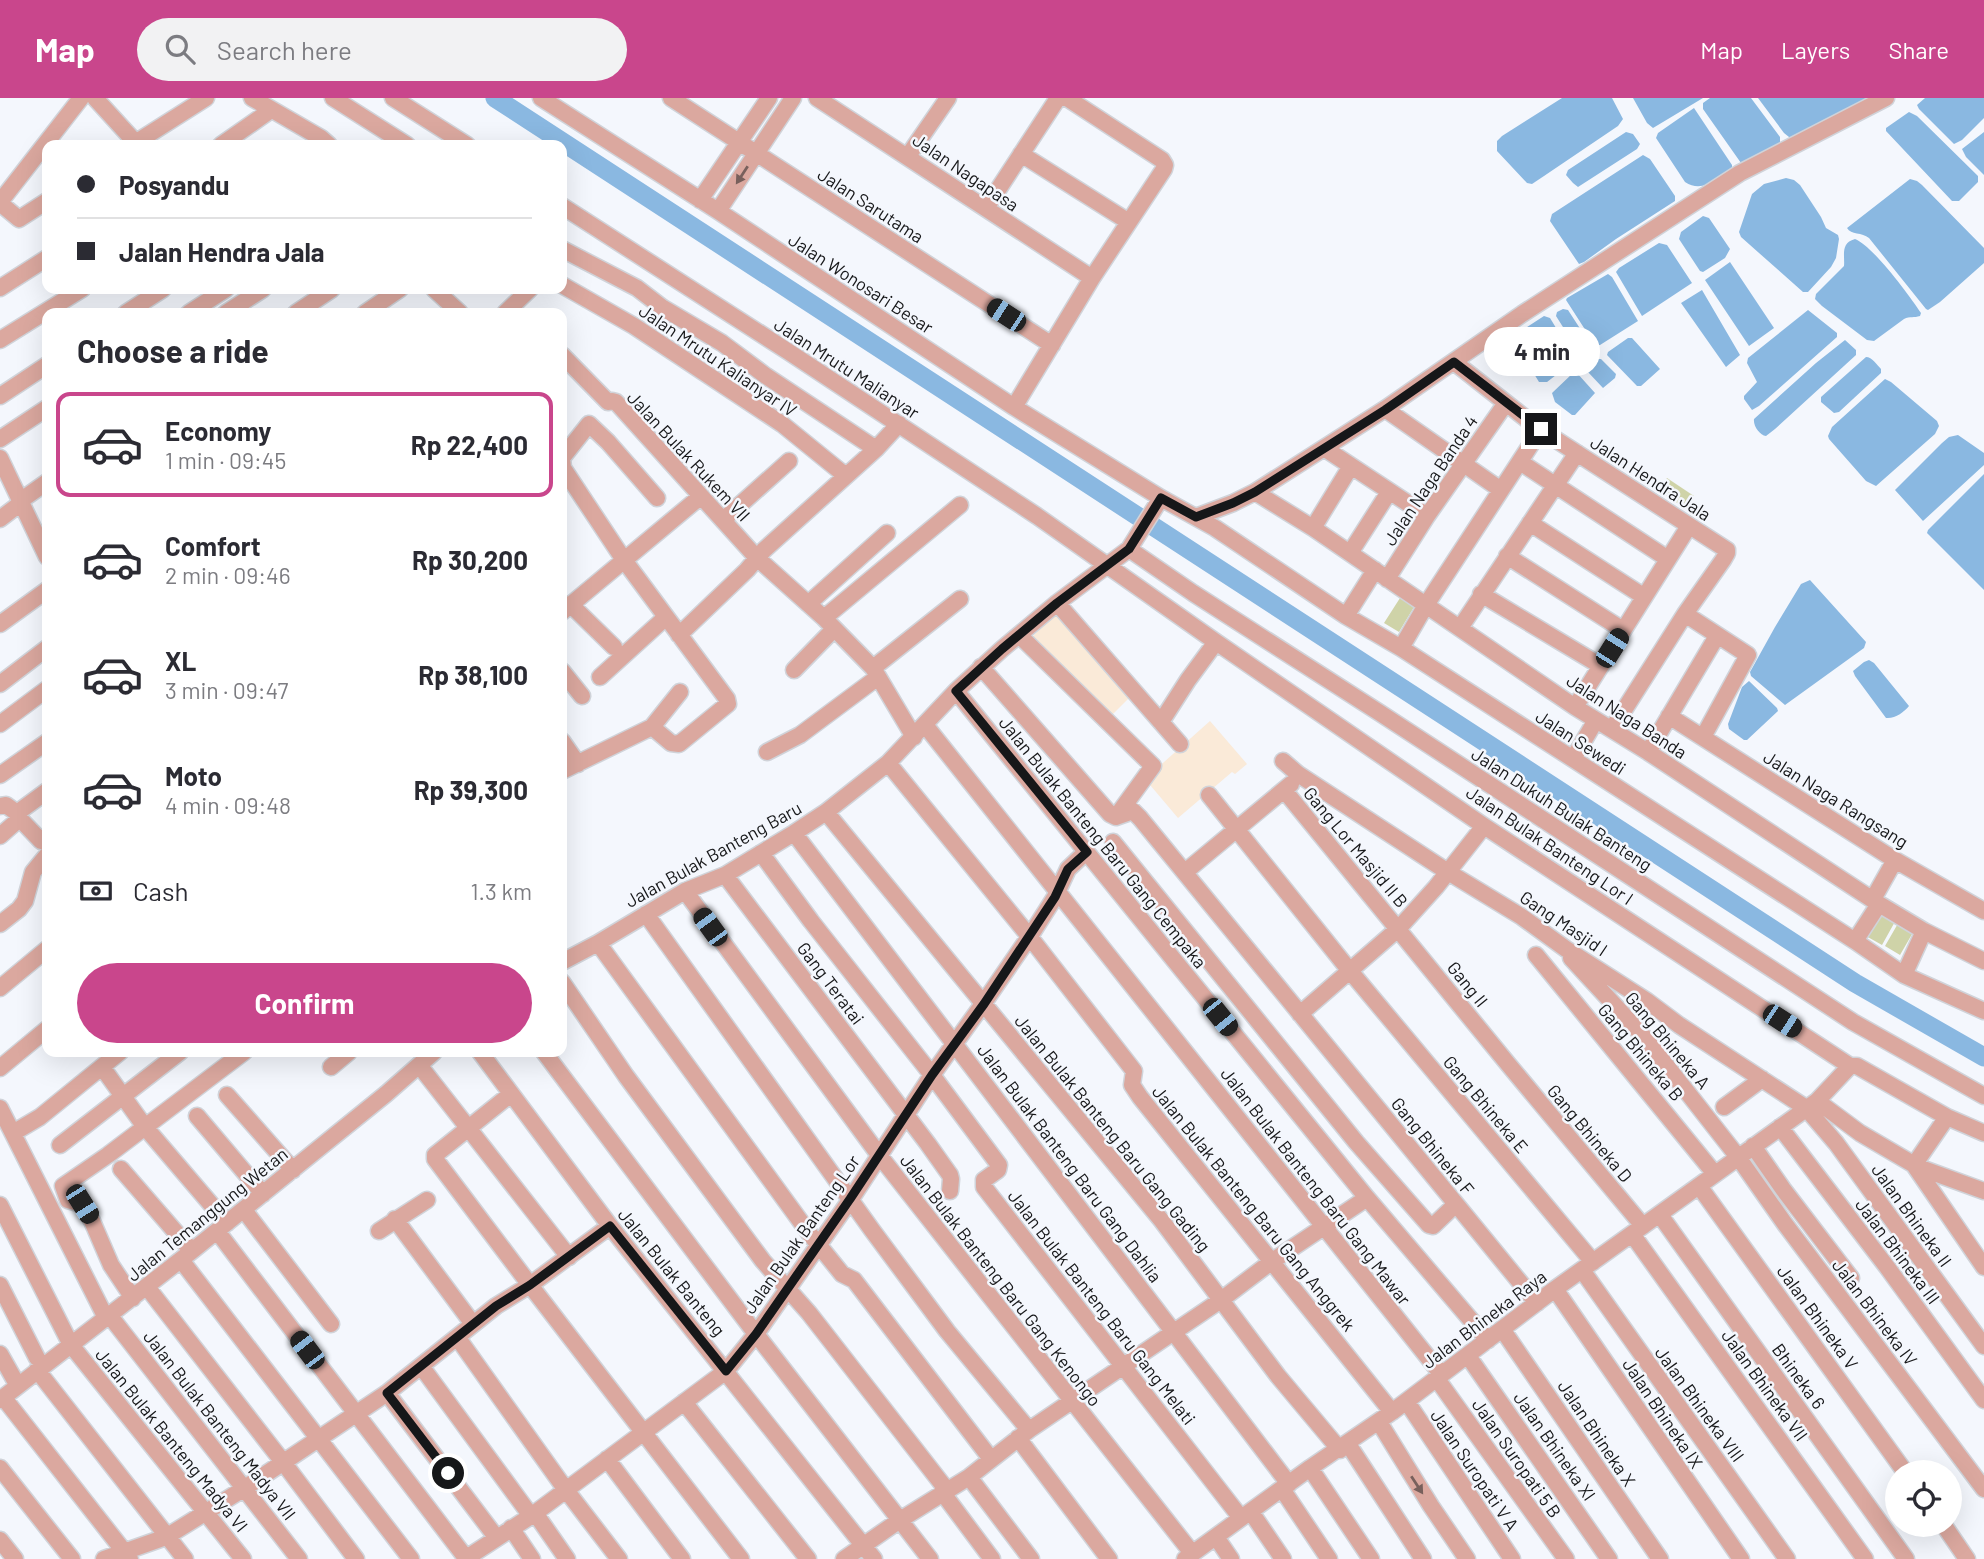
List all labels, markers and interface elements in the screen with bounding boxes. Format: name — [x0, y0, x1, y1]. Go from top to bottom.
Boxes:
search box — [137, 18, 627, 81]
text: Map — [35, 29, 95, 69]
icon: search — [161, 30, 199, 68]
text: Search here — [217, 34, 352, 65]
text: Map — [1700, 35, 1743, 64]
text: Layers — [1781, 35, 1850, 64]
text: Share — [1888, 35, 1949, 64]
street label: Jalan Nagapasa — [909, 128, 1023, 216]
street label: Jalan Sarutama — [814, 163, 928, 247]
one-way arrow — [735, 166, 749, 184]
text: Posyandu — [119, 169, 230, 200]
street label: Jalan Wonosari Besar — [785, 228, 938, 338]
text: Jalan Hendra Jala — [119, 236, 324, 267]
car — [983, 295, 1030, 335]
street label: Jalan Mrutu Kalianyar IV — [635, 299, 801, 421]
street label: Jalan Mrutu Malianyar — [770, 313, 924, 423]
callout: 4 min — [1483, 328, 1599, 376]
text: Choose a ride — [77, 331, 269, 369]
text: 4 min — [1514, 337, 1570, 365]
street label: Jalan Bulak Rukem VII — [623, 386, 755, 526]
street label: Jalan Naga Banda 4 — [1378, 411, 1482, 549]
icon: car — [81, 413, 144, 476]
route end — [1525, 413, 1557, 445]
text: Economy — [165, 415, 271, 446]
text: Rp 22,400 — [411, 429, 528, 460]
street label: Jalan Hendra Jala — [1587, 431, 1715, 525]
text: 1 min · 09:45 — [165, 446, 286, 474]
icon: car — [81, 528, 144, 591]
text: Comfort — [165, 530, 261, 561]
text: Rp 30,200 — [412, 544, 528, 575]
text: 2 min · 09:46 — [165, 561, 291, 589]
car — [1592, 625, 1633, 671]
icon: car — [81, 643, 144, 706]
text: XL — [165, 645, 196, 676]
text: Rp 38,100 — [418, 659, 528, 690]
street label: Jalan Naga Banda — [1563, 669, 1691, 763]
text: 3 min · 09:47 — [165, 676, 288, 704]
street label: Jalan Sewedi — [1532, 705, 1630, 779]
street label: Jalan Bulak Banteng Baru Gang Cempaka — [995, 712, 1211, 972]
street label: Jalan Dukuh Bulak Banteng — [1468, 742, 1656, 876]
street label: Jalan Naga Rangsang — [1760, 746, 1912, 852]
icon: car — [81, 758, 144, 821]
text: Moto — [165, 760, 222, 791]
text: Rp 39,300 — [414, 774, 528, 805]
street label: Jalan Bulak Banteng Lor I — [1462, 781, 1638, 909]
street label: Gang Lor Masjid II B — [1299, 782, 1413, 912]
text: 4 min · 09:48 — [165, 791, 291, 819]
street label: Jalan Bulak Banteng Baru — [621, 796, 805, 912]
icon: cash — [77, 872, 115, 910]
text: Cash — [133, 875, 188, 906]
text: 1.3 km — [471, 877, 532, 905]
street label: Gang Masjid I — [1516, 886, 1612, 960]
car — [690, 904, 731, 950]
street label: Gang Teratai — [793, 937, 869, 1029]
street label: Gang II — [1443, 957, 1493, 1011]
button: Confirm — [77, 963, 532, 1043]
street label: Gang Bhineka A — [1621, 987, 1715, 1093]
car — [1199, 994, 1242, 1040]
street label: Gang Bhineka B — [1594, 999, 1688, 1105]
car — [1759, 1001, 1806, 1041]
street label: Jalan Bulak Banteng Baru Gang Gading — [1010, 1010, 1216, 1256]
street label: Jalan Bulak Banteng Baru Gang Dahlia — [973, 1039, 1167, 1287]
street label: Gang Bhineka E — [1439, 1051, 1533, 1157]
street label: Jalan Bulak Banteng Baru Gang Mawar — [1216, 1063, 1416, 1310]
street label: Gang Bhineka D — [1543, 1080, 1637, 1186]
street label: Jalan Bulak Banteng Baru Gang Anggrek — [1148, 1081, 1360, 1335]
street label: Gang Bhineka F — [1387, 1093, 1479, 1199]
street label: Jalan Temanggung Wetan — [122, 1142, 292, 1286]
street label: Jalan Bulak Banteng Lor — [738, 1150, 864, 1317]
street label: Jalan Bulak Banteng Baru Gang Kenongo — [896, 1150, 1106, 1410]
street label: Jalan Bhineka II — [1867, 1159, 1957, 1271]
car — [62, 1181, 103, 1227]
street label: Jalan Bulak Banteng Baru Gang Melati — [1003, 1185, 1201, 1429]
street label: Jalan Bhineka III — [1851, 1194, 1945, 1308]
street label: Jalan Bulak Banteng — [614, 1204, 730, 1340]
street label: Jalan Bhineka IV — [1828, 1254, 1923, 1370]
street label: Jalan Bhineka V — [1773, 1261, 1863, 1374]
street label: Jalan Bhineka Raya — [1417, 1265, 1551, 1373]
street label: Jalan Bhineka VII — [1717, 1325, 1813, 1445]
street label: Jalan Bulak Banteng Madya VII — [139, 1326, 301, 1524]
car — [286, 1327, 329, 1373]
street label: Bhineka 6 — [1768, 1339, 1830, 1413]
street label: Jalan Bhineka VIII — [1651, 1342, 1749, 1466]
street label: Jalan Bulak Banteng Madya VI — [91, 1344, 253, 1536]
street label: Jalan Bhineka IX — [1618, 1354, 1708, 1472]
street label: Jalan Bhineka X — [1553, 1376, 1641, 1490]
street label: Jalan Bhineka XI — [1509, 1387, 1601, 1505]
street label: Jalan Suropati 5 B — [1468, 1394, 1566, 1522]
street label: Jalan Suropati V A — [1426, 1405, 1524, 1535]
route start — [432, 1457, 464, 1489]
map controls — [1885, 1460, 1962, 1537]
button: locate — [1885, 1460, 1962, 1537]
one-way arrow — [1411, 1475, 1424, 1494]

